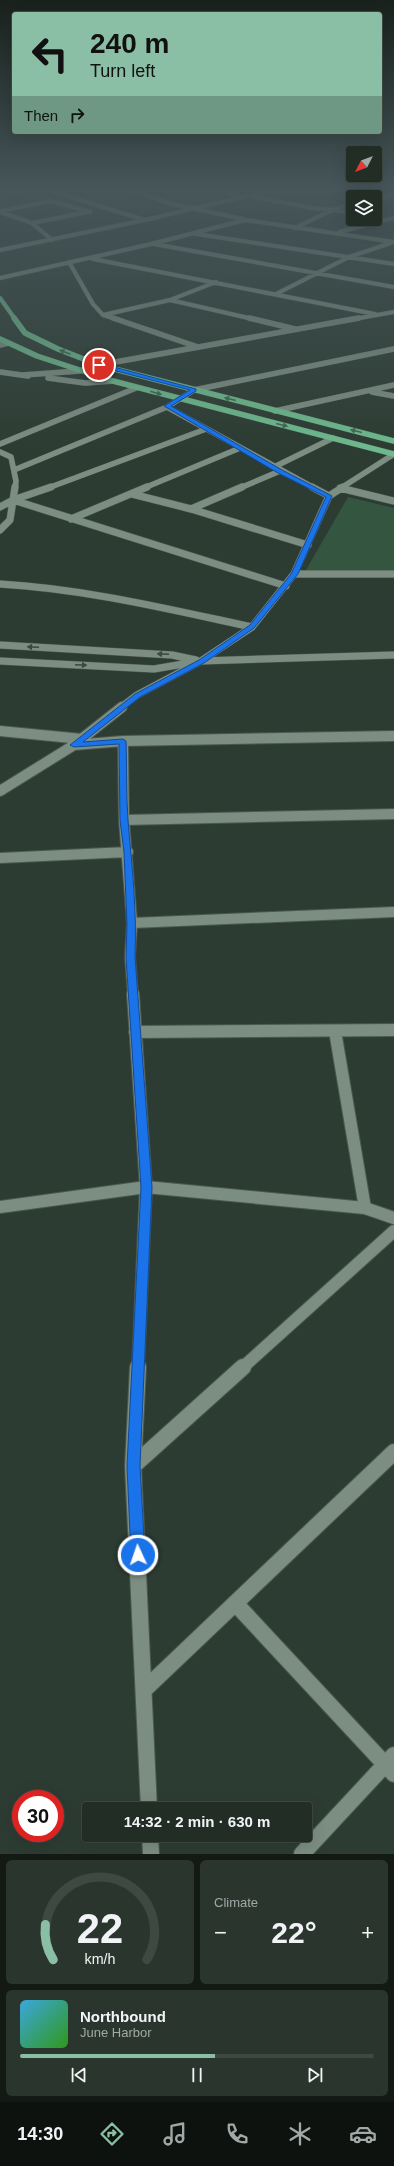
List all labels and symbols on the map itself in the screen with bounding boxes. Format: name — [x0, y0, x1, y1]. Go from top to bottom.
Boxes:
north arrow — [346, 146, 382, 182]
pin — [82, 348, 116, 382]
one-way arrow — [59, 349, 71, 355]
one-way arrow — [150, 390, 162, 396]
one-way arrow — [224, 396, 236, 402]
one-way arrow — [275, 423, 288, 429]
one-way arrow — [350, 428, 362, 434]
one-way arrow — [26, 644, 39, 650]
one-way arrow — [157, 651, 169, 658]
one-way arrow — [75, 661, 87, 668]
position arrow — [117, 1534, 159, 1576]
speed limit sign: 30 — [12, 1790, 64, 1842]

